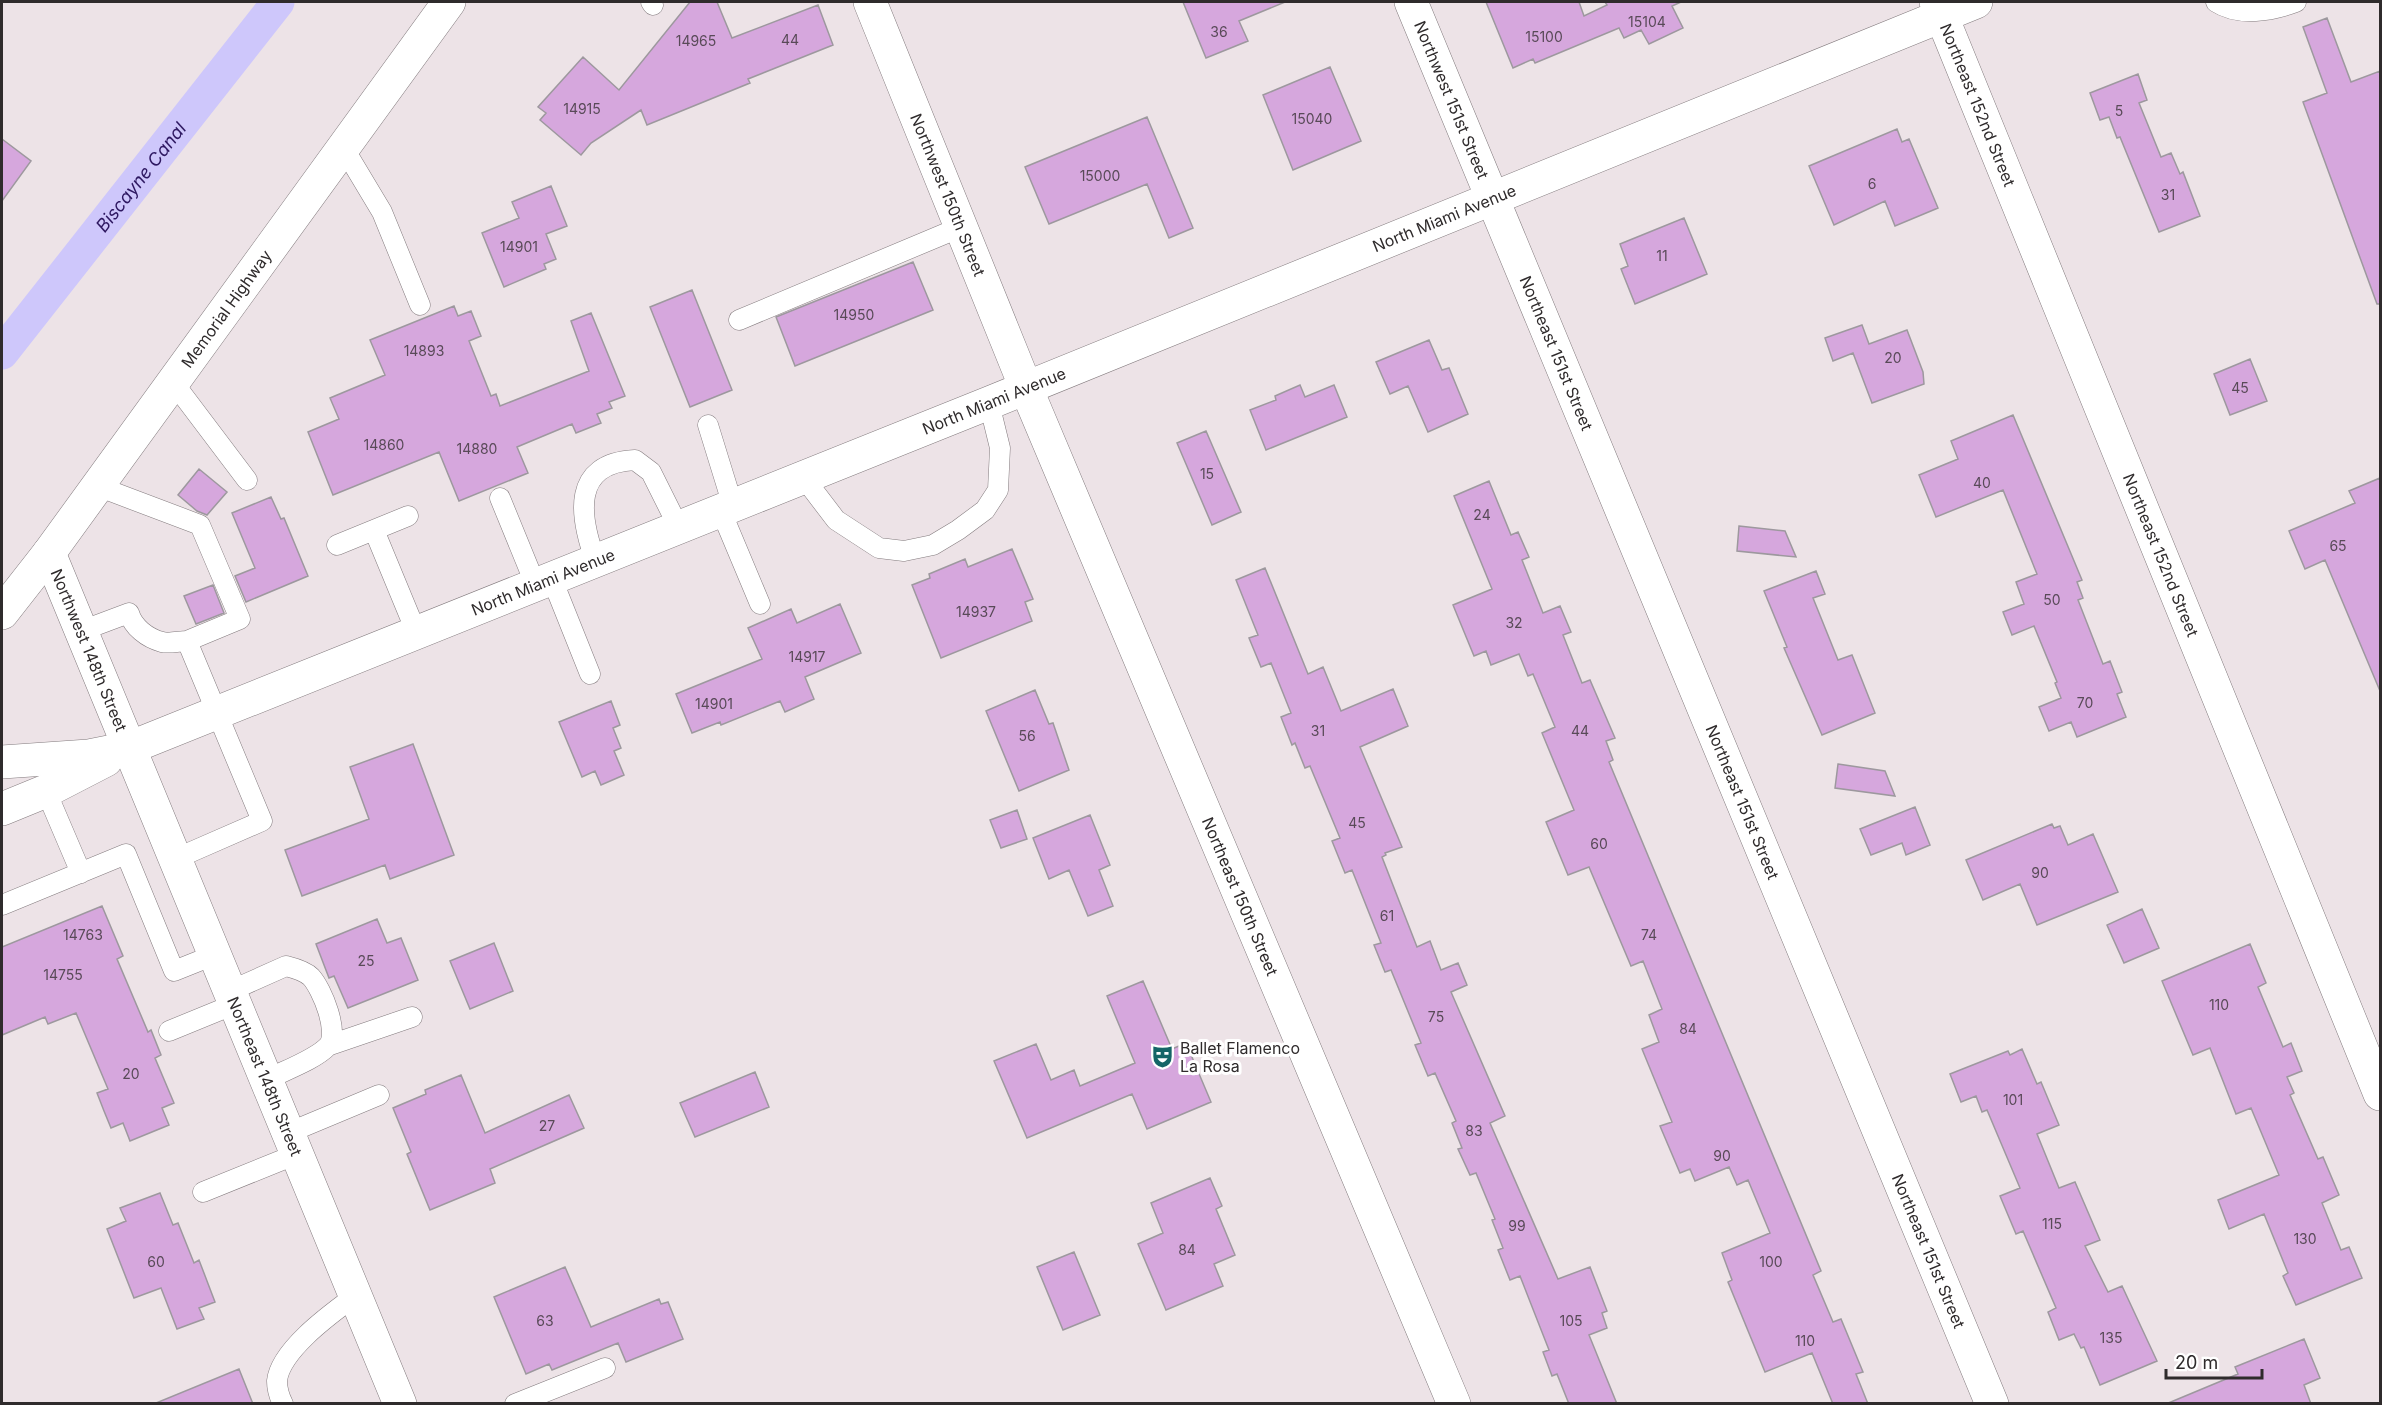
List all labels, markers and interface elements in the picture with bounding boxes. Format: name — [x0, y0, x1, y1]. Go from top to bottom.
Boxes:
house number: 15104 — [1628, 13, 1666, 30]
street label: Northwest 151st Street — [1410, 18, 1493, 182]
street label: Northeast 152nd Street — [1936, 20, 2020, 189]
house number: 36 — [1210, 23, 1228, 40]
house number: 15100 — [1525, 28, 1563, 45]
house number: 44 — [781, 31, 799, 48]
house number: 14965 — [676, 32, 716, 49]
house number: 14915 — [563, 100, 601, 117]
house number: 5 — [2115, 102, 2123, 119]
street label: Northwest 150th Street — [906, 110, 990, 279]
house number: 15040 — [1292, 110, 1332, 127]
water label: Biscayne Canal — [91, 118, 190, 236]
house number: 15000 — [1080, 167, 1120, 184]
house number: 6 — [1868, 175, 1876, 192]
street label: North Miami Avenue — [1370, 180, 1519, 256]
house number: 31 — [2161, 186, 2175, 203]
house number: 14901 — [500, 238, 538, 255]
street label: Memorial Highway — [177, 246, 276, 372]
house number: 11 — [1656, 247, 1668, 264]
street label: Northeast 151st Street — [1516, 273, 1597, 433]
house number: 14950 — [834, 306, 874, 323]
house number: 14893 — [404, 342, 444, 359]
house number: 20 — [1884, 349, 1902, 366]
street label: North Miami Avenue — [919, 363, 1069, 439]
house number: 45 — [2231, 379, 2249, 396]
house number: 14860 — [364, 436, 404, 453]
house number: 14880 — [457, 440, 497, 457]
house number: 15 — [1200, 465, 1214, 482]
street label: Northeast 152nd Street — [2119, 471, 2203, 639]
house number: 40 — [1973, 474, 1991, 491]
house number: 24 — [1473, 506, 1491, 523]
house number: 65 — [2329, 537, 2347, 554]
street label: North Miami Avenue — [468, 544, 618, 620]
street label: Northwest 148th Street — [47, 566, 131, 734]
house number: 50 — [2043, 591, 2061, 608]
house number: 14937 — [956, 603, 996, 620]
house number: 32 — [1505, 614, 1523, 631]
house number: 14917 — [788, 648, 826, 665]
house number: 70 — [2077, 694, 2093, 711]
house number: 14901 — [695, 695, 733, 712]
house number: 31 — [1311, 722, 1325, 739]
house number: 44 — [1571, 722, 1589, 739]
street label: Northeast 151st Street — [1702, 722, 1783, 882]
house number: 56 — [1018, 727, 1036, 744]
street label: Northeast 150th Street — [1198, 814, 1282, 979]
house number: 45 — [1348, 814, 1366, 831]
house number: 60 — [1590, 835, 1608, 852]
house number: 90 — [2031, 864, 2049, 881]
house number: 61 — [1380, 907, 1394, 924]
house number: 14763 — [63, 926, 103, 943]
house number: 74 — [1641, 926, 1657, 943]
house number: 25 — [357, 952, 375, 969]
house number: 14755 — [43, 966, 83, 983]
street label: Northeast 148th Street — [223, 994, 307, 1159]
house number: 110 — [2209, 996, 2229, 1013]
house number: 75 — [1428, 1008, 1444, 1025]
house number: 84 — [1679, 1020, 1697, 1037]
place label: Ballet Flamenco La Rosa — [1180, 1038, 1300, 1076]
theatre icon: Ballet Flamenco La Rosa — [1149, 1044, 1175, 1070]
house number: 20 — [122, 1065, 140, 1082]
house number: 101 — [2003, 1091, 2023, 1108]
house number: 27 — [539, 1117, 555, 1134]
house number: 83 — [1465, 1122, 1483, 1139]
house number: 90 — [1713, 1147, 1731, 1164]
street label: Northeast 151st Street — [1888, 1171, 1969, 1331]
house number: 115 — [2042, 1215, 2062, 1232]
house number: 99 — [1508, 1217, 1526, 1234]
house number: 130 — [2293, 1230, 2317, 1247]
house number: 84 — [1178, 1241, 1196, 1258]
house number: 60 — [147, 1253, 165, 1270]
house number: 100 — [1759, 1253, 1783, 1270]
house number: 63 — [536, 1312, 554, 1329]
house number: 105 — [1559, 1312, 1583, 1329]
house number: 135 — [2100, 1329, 2122, 1346]
house number: 110 — [1795, 1332, 1815, 1349]
scale bar — [2166, 1342, 2262, 1380]
text: 20 m — [2175, 1352, 2218, 1373]

